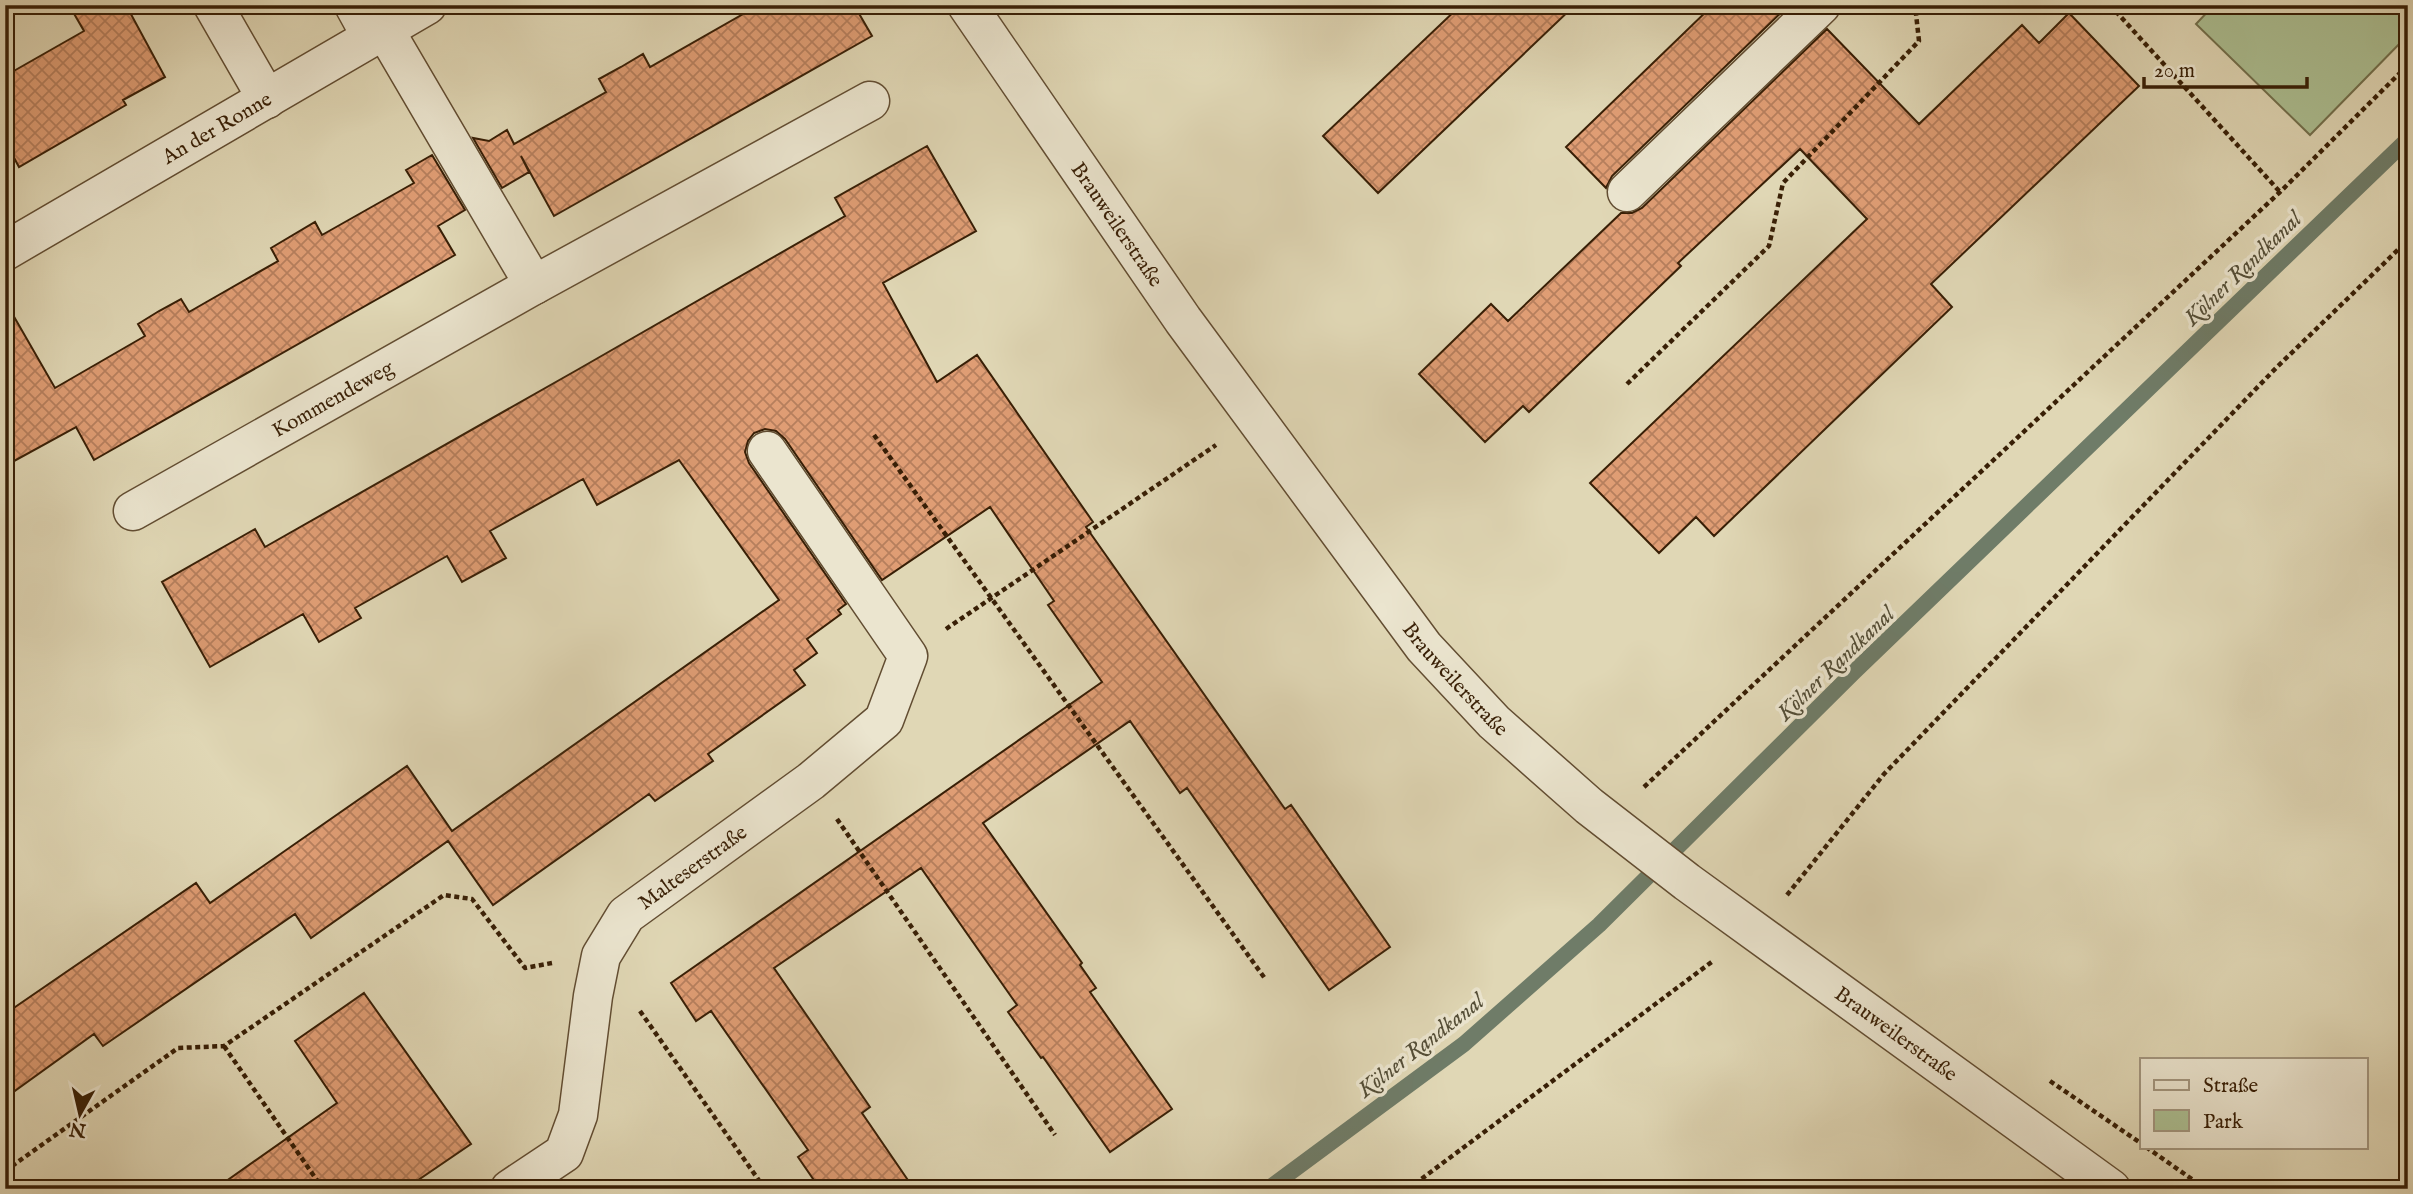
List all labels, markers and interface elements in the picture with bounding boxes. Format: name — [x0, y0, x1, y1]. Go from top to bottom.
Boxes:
scale bar — [2144, 46, 2306, 90]
text: 20 m — [2154, 58, 2195, 85]
street label: An der Ronne — [157, 86, 277, 172]
street label: Brauweilerstraße — [1064, 158, 1169, 293]
water label: Kölner Randkanal — [2177, 204, 2309, 333]
street label: Kommendeweg — [268, 355, 399, 445]
water label: Kölner Randkanal — [1770, 599, 1902, 728]
street label: Brauweilerstraße — [1395, 617, 1513, 743]
street label: Malteserstraße — [633, 819, 753, 917]
street label: Brauweilerstraße — [1829, 981, 1963, 1089]
water label: Kölner Randkanal — [1351, 987, 1491, 1105]
legend — [2140, 1058, 2368, 1148]
text: Straße — [2203, 1073, 2259, 1100]
north arrow — [46, 1078, 116, 1148]
text: Park — [2203, 1109, 2244, 1136]
text: N — [68, 1116, 89, 1142]

